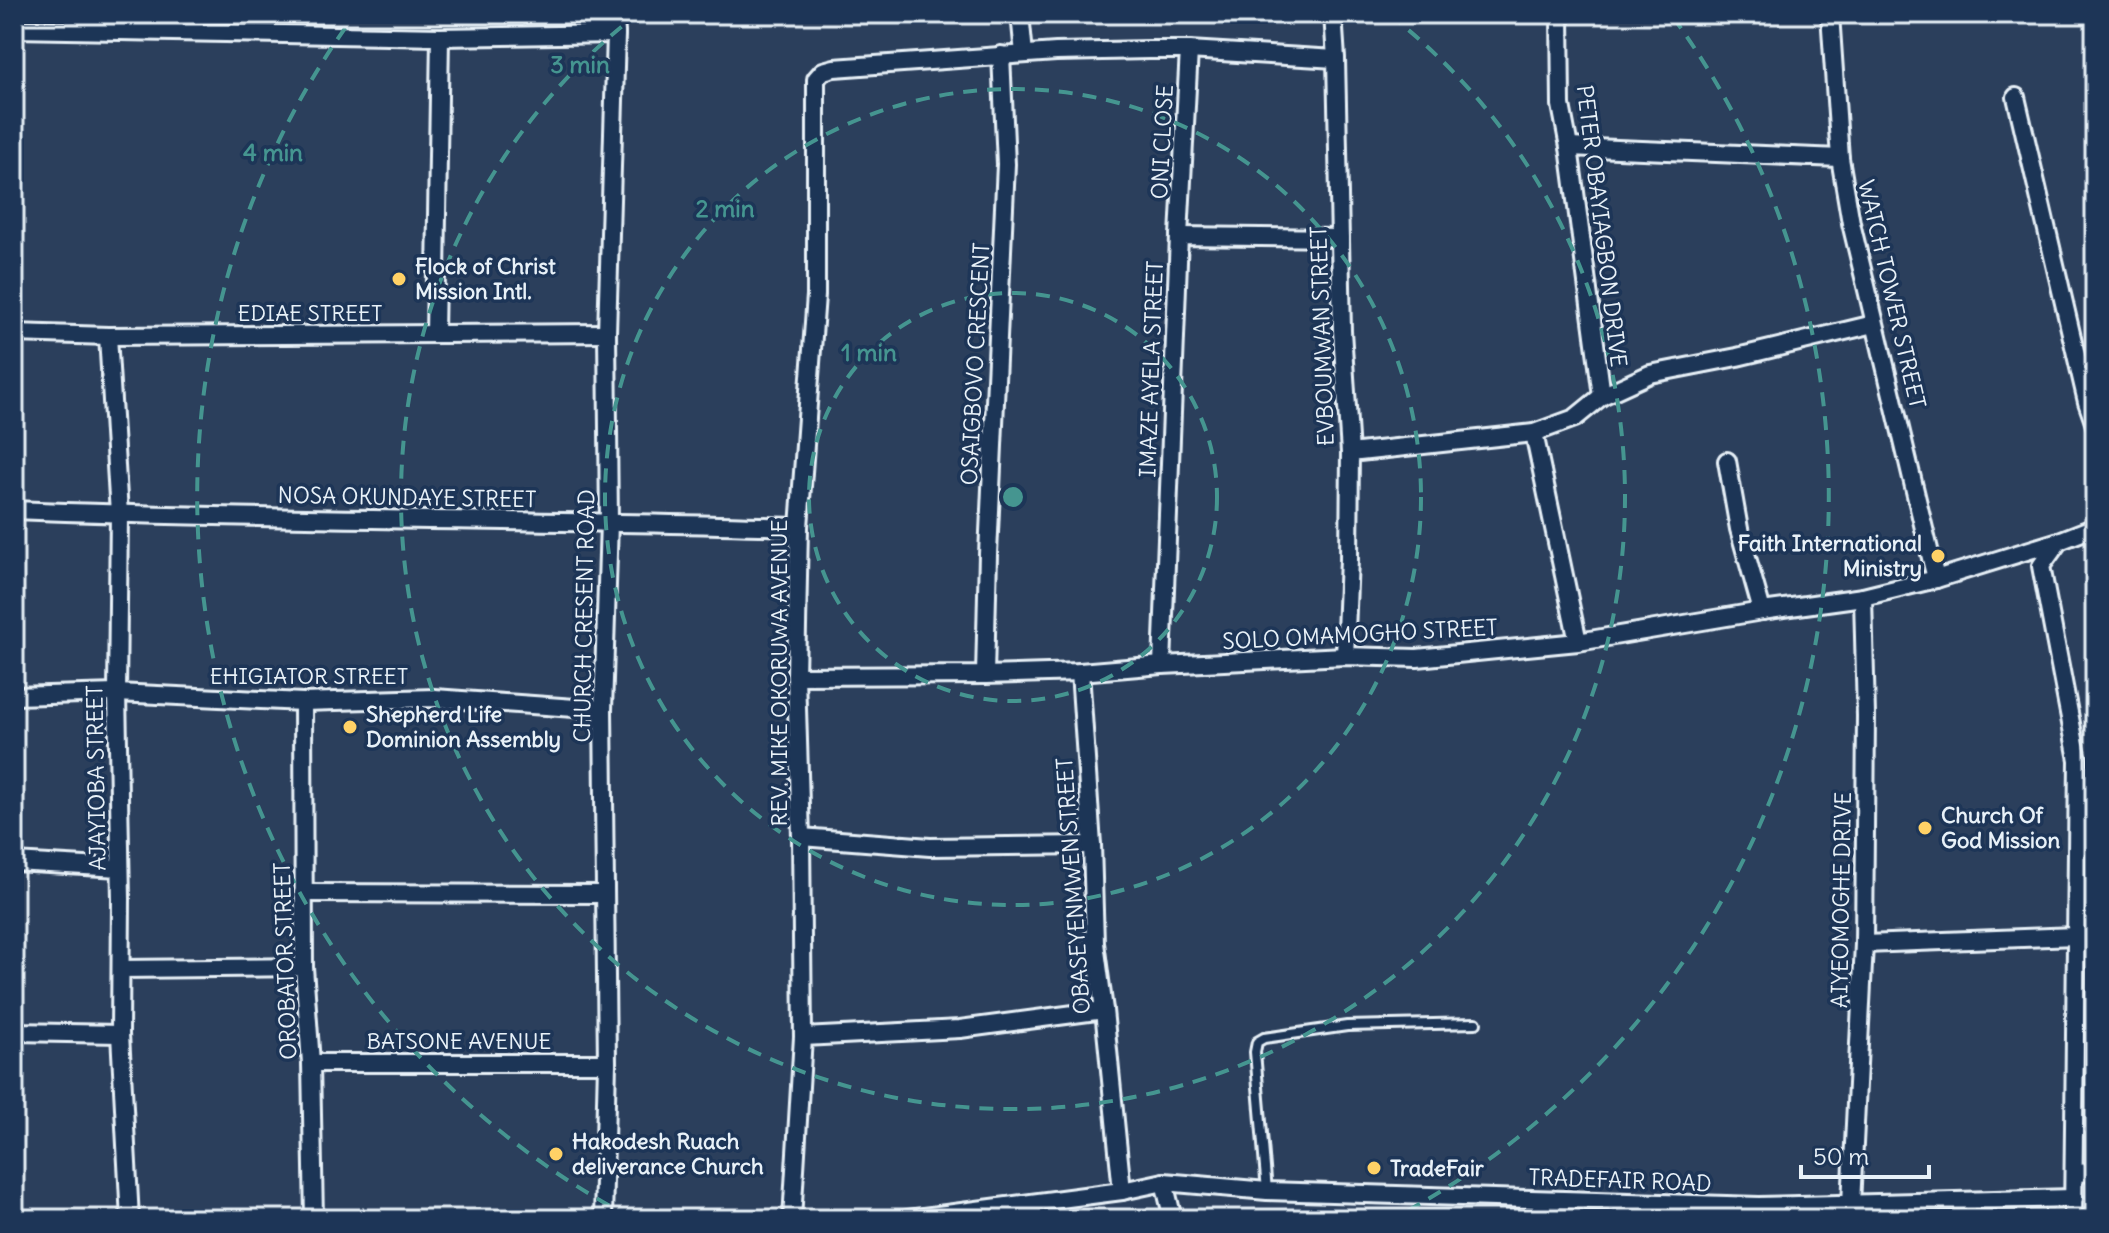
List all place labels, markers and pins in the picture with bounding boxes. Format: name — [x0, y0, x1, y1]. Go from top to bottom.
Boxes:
place label: Flock of Christ Mission Intl. — [415, 252, 556, 305]
marker: Flock of Christ Mission Intl. — [390, 270, 408, 288]
centre of rings — [999, 483, 1027, 511]
place label: Faith International Ministry — [1738, 529, 1922, 582]
marker: Faith International Ministry — [1929, 547, 1947, 565]
place label: Shepherd Life Dominion Assembly — [366, 700, 561, 753]
marker: Shepherd Life Dominion Assembly — [341, 718, 359, 736]
place label: Church Of God Mission — [1941, 801, 2060, 854]
marker: Church Of God Mission — [1916, 819, 1934, 837]
place label: Hakodesh Ruach deliverance Church — [572, 1127, 764, 1180]
marker: Hakodesh Ruach deliverance Church — [547, 1145, 565, 1163]
place label: TradeFair — [1390, 1154, 1485, 1182]
marker: TradeFair — [1365, 1159, 1383, 1177]

